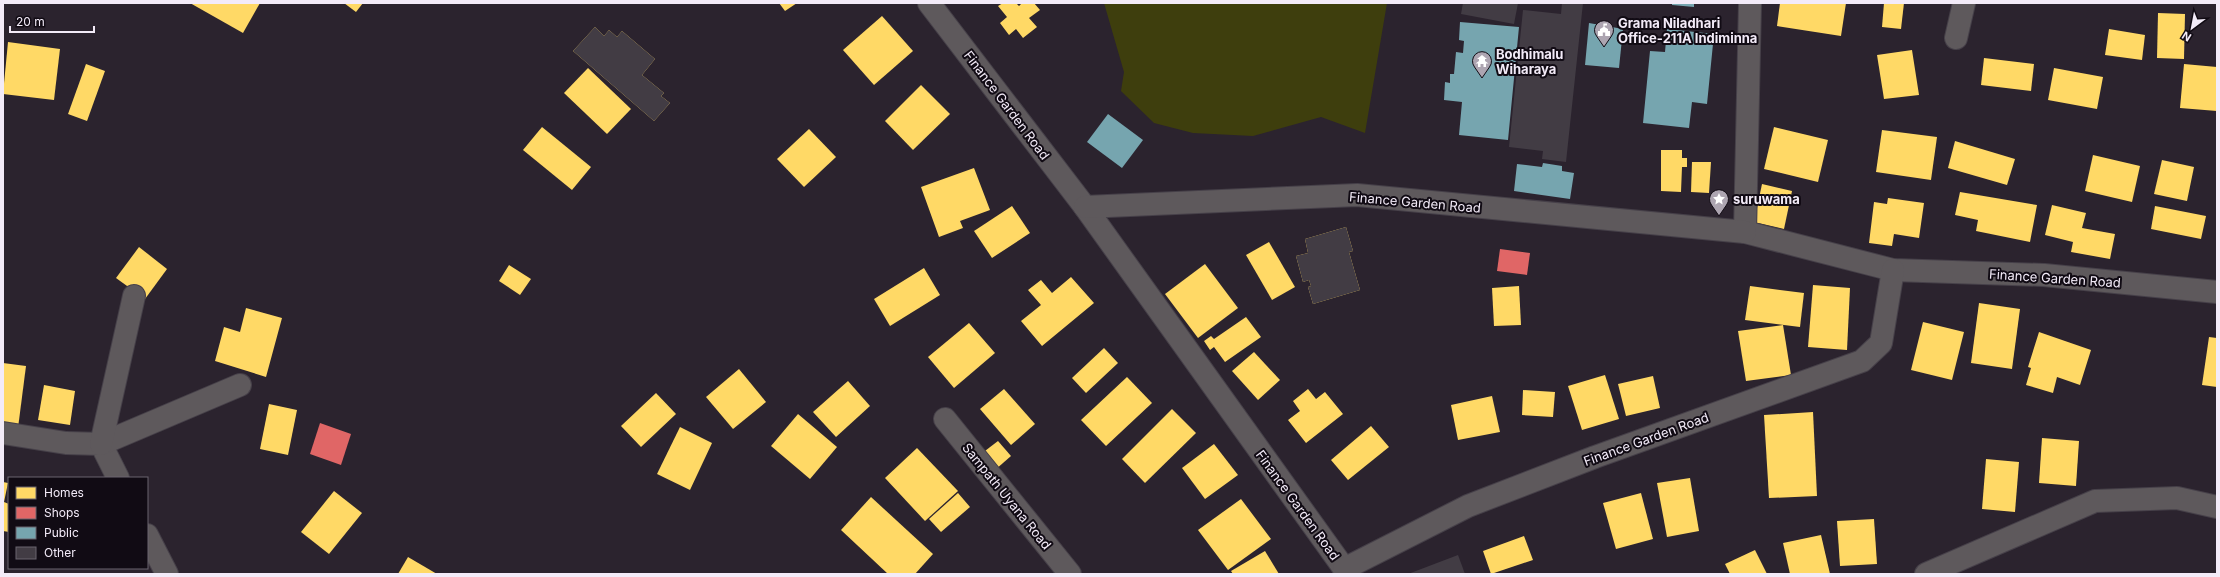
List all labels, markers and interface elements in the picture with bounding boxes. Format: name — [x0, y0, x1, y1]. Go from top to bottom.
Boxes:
scale bar — [10, 8, 94, 34]
north arrow — [2172, 8, 2212, 48]
text: 20 m — [16, 14, 45, 29]
place label: Grama Niladhari Office-211A Indiminna — [1618, 15, 1757, 46]
public building icon: Grama Niladhari Office-211A Indiminna — [1593, 19, 1615, 47]
text: N — [2179, 28, 2194, 45]
place label: Bodhimalu Wiharaya — [1496, 46, 1563, 77]
street label: Finance Garden Road — [961, 47, 1053, 163]
temple icon: Bodhimalu Wiharaya — [1471, 50, 1493, 78]
street label: Finance Garden Road — [1349, 188, 1481, 216]
place icon: suruwama — [1708, 188, 1730, 216]
place label: suruwama — [1733, 191, 1800, 207]
street label: Finance Garden Road — [1989, 265, 2121, 291]
street label: Finance Garden Road — [1581, 409, 1711, 469]
street label: Sampath Uyana Road — [959, 440, 1055, 552]
street label: Finance Garden Road — [1253, 447, 1343, 563]
legend — [8, 477, 148, 569]
text: Homes — [44, 485, 84, 500]
text: Shops — [44, 505, 80, 520]
text: Public — [44, 525, 79, 540]
text: Other — [44, 545, 76, 560]

